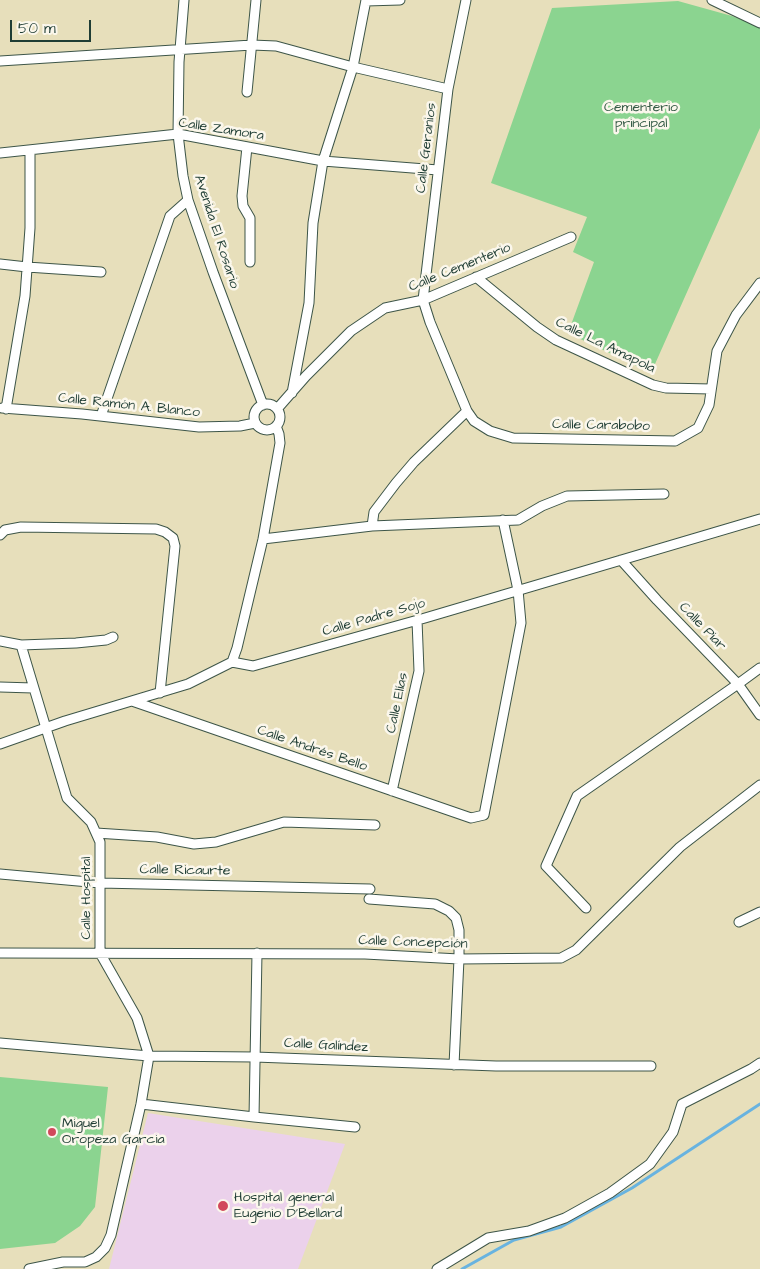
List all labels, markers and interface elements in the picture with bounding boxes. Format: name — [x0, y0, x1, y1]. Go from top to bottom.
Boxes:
scale bar — [12, 10, 94, 42]
text: 50 m — [18, 18, 56, 39]
park label: Cementerio principal — [604, 100, 678, 132]
street label: Calle Geranios — [413, 102, 441, 194]
street label: Calle Zamora — [177, 115, 265, 145]
street label: Avenida El Rosario — [190, 173, 242, 291]
street label: Calle Cementerio — [407, 240, 513, 296]
street label: Calle La Amapola — [552, 315, 658, 377]
street label: Calle Ramón A. Blanco — [57, 390, 201, 422]
street label: Calle Carabobo — [552, 417, 650, 435]
street label: Calle Padre Sojo — [321, 595, 427, 641]
street label: Calle Piar — [675, 599, 729, 655]
street label: Calle Elías — [383, 671, 413, 735]
street label: Calle Andrés Bello — [255, 722, 369, 776]
street label: Calle Hospital — [79, 857, 95, 939]
street label: Calle Ricaurte — [139, 862, 231, 880]
street label: Calle Concepción — [358, 933, 468, 953]
street label: Calle Galíndez — [283, 1035, 369, 1057]
place label: Miguel Oropeza Garcia — [62, 1116, 165, 1148]
marker: Miguel Oropeza Garcia — [46, 1126, 58, 1138]
place label: Hospital general Eugenio D'Bellard — [234, 1190, 342, 1222]
marker: Hospital general Eugenio D'Bellard — [216, 1199, 230, 1213]

